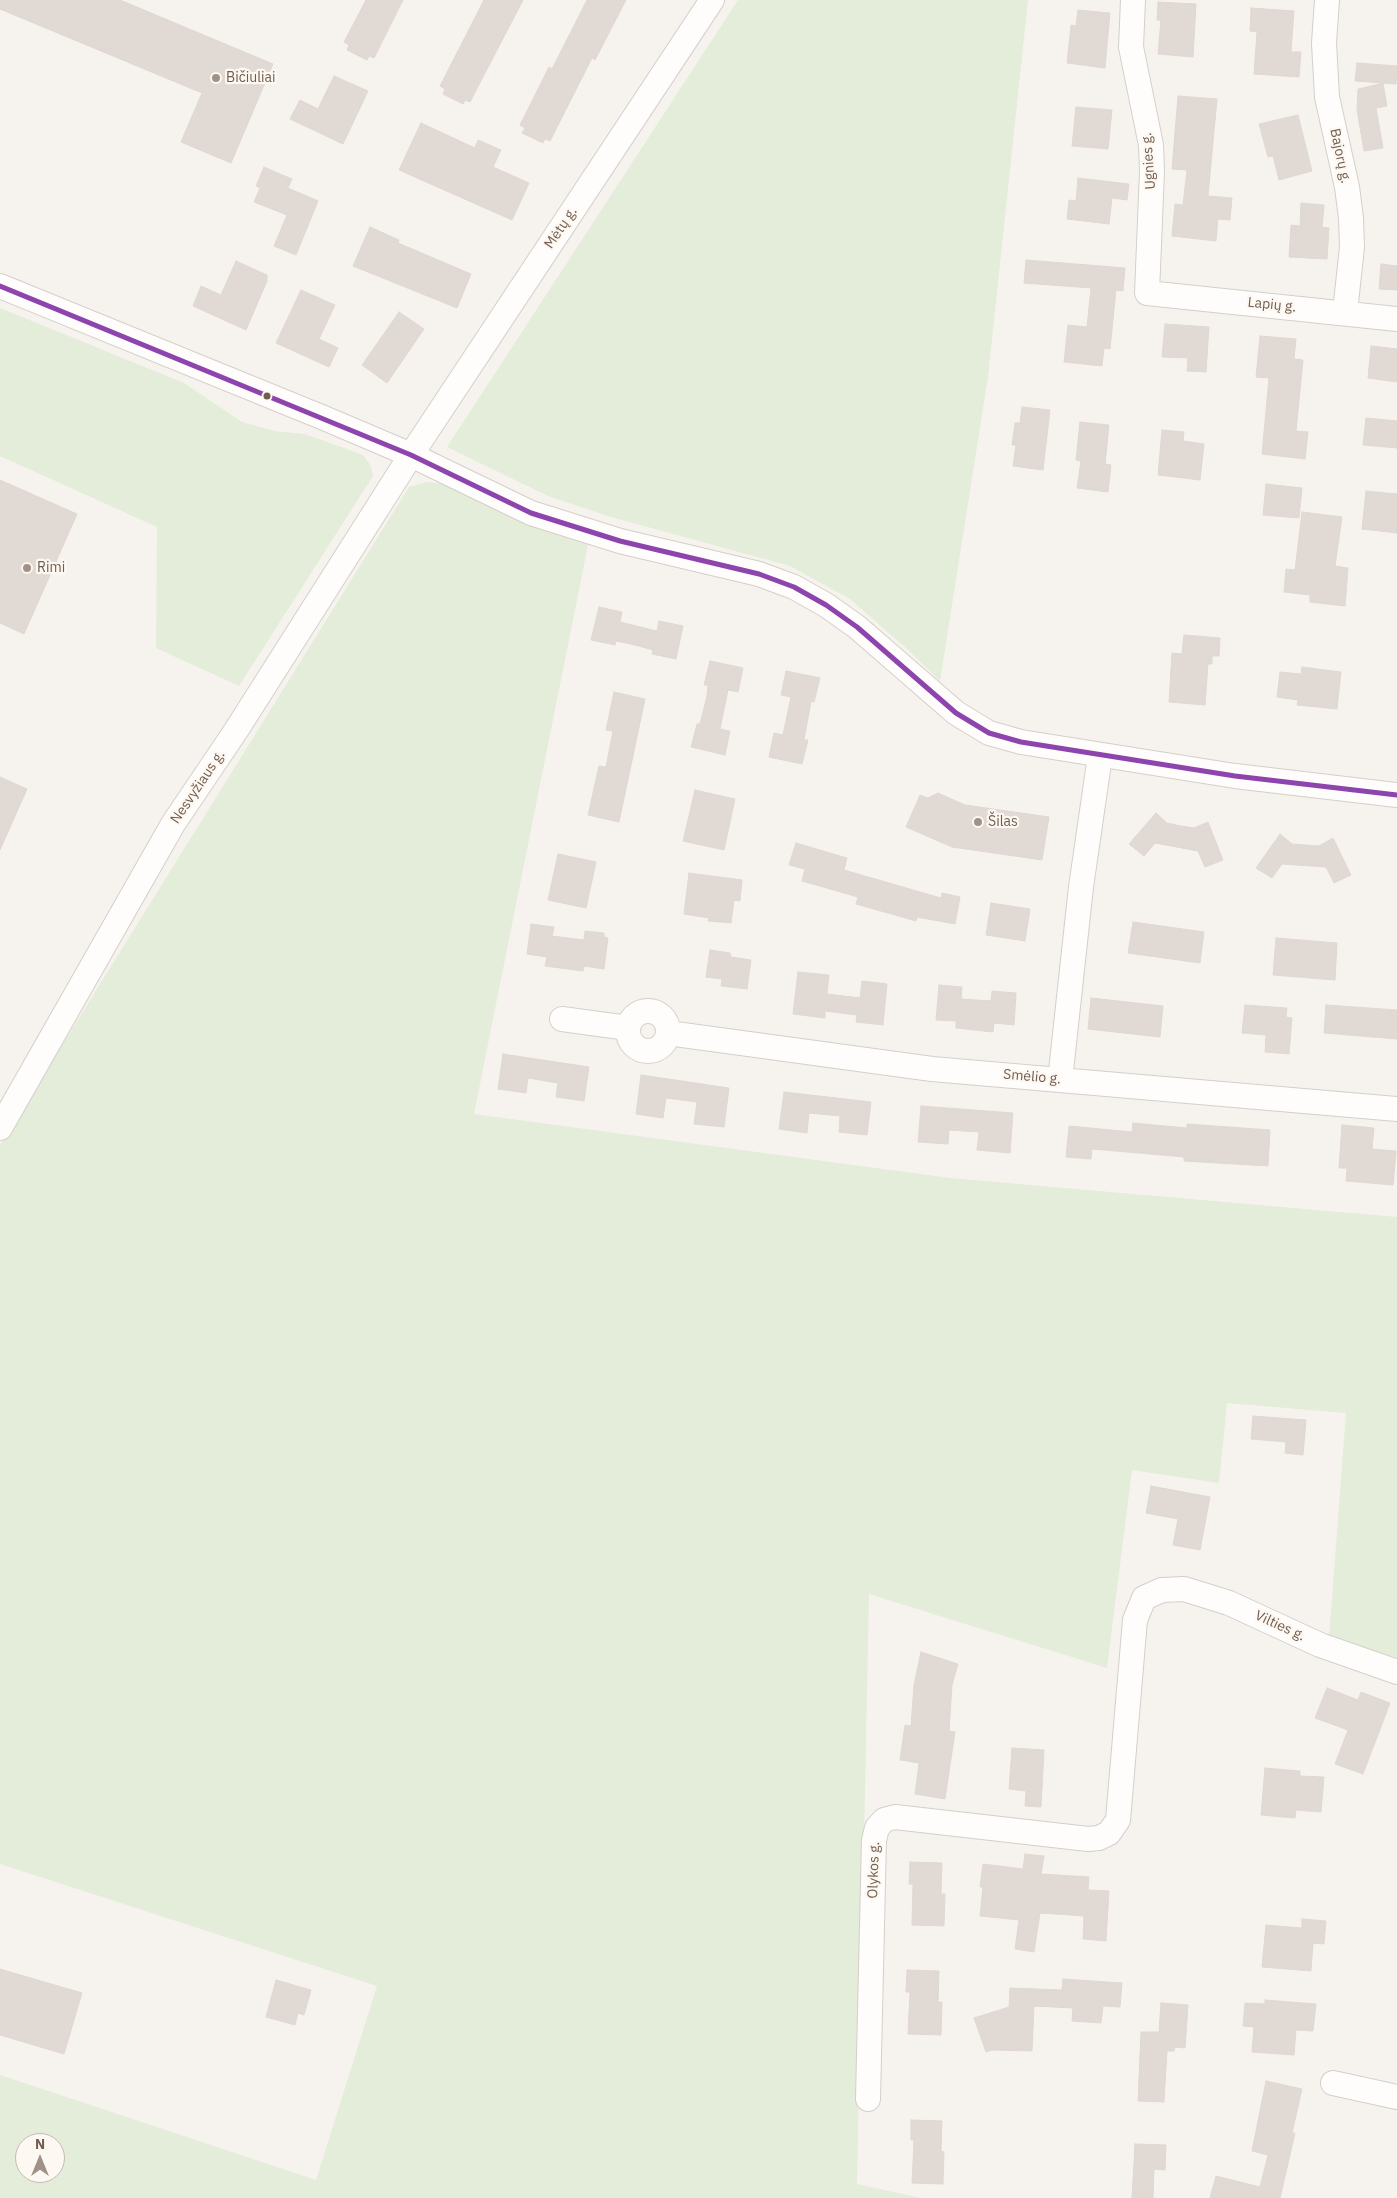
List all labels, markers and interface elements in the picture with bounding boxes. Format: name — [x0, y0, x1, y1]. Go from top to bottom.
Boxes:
place label: Bičiuliai — [226, 70, 275, 86]
marker: Bičiuliai — [210, 72, 222, 84]
street label: Bajorų g. — [1326, 127, 1354, 185]
street label: Ugnies g. — [1139, 132, 1159, 190]
street label: Mėtų g. — [541, 204, 581, 252]
street label: Lapių g. — [1247, 294, 1297, 316]
unlabelled marker — [262, 391, 272, 401]
place label: Rimi — [37, 560, 65, 576]
marker: Rimi — [21, 562, 33, 574]
street label: Nesvyžiaus g. — [167, 747, 229, 827]
place label: Šilas — [988, 814, 1018, 830]
marker: Šilas — [972, 816, 984, 828]
street label: Smėlio g. — [1002, 1066, 1062, 1088]
street label: Vilties g. — [1252, 1607, 1308, 1645]
street label: Olykos g. — [865, 1841, 883, 1899]
north arrow — [15, 2133, 65, 2183]
text: N — [35, 2135, 45, 2153]

